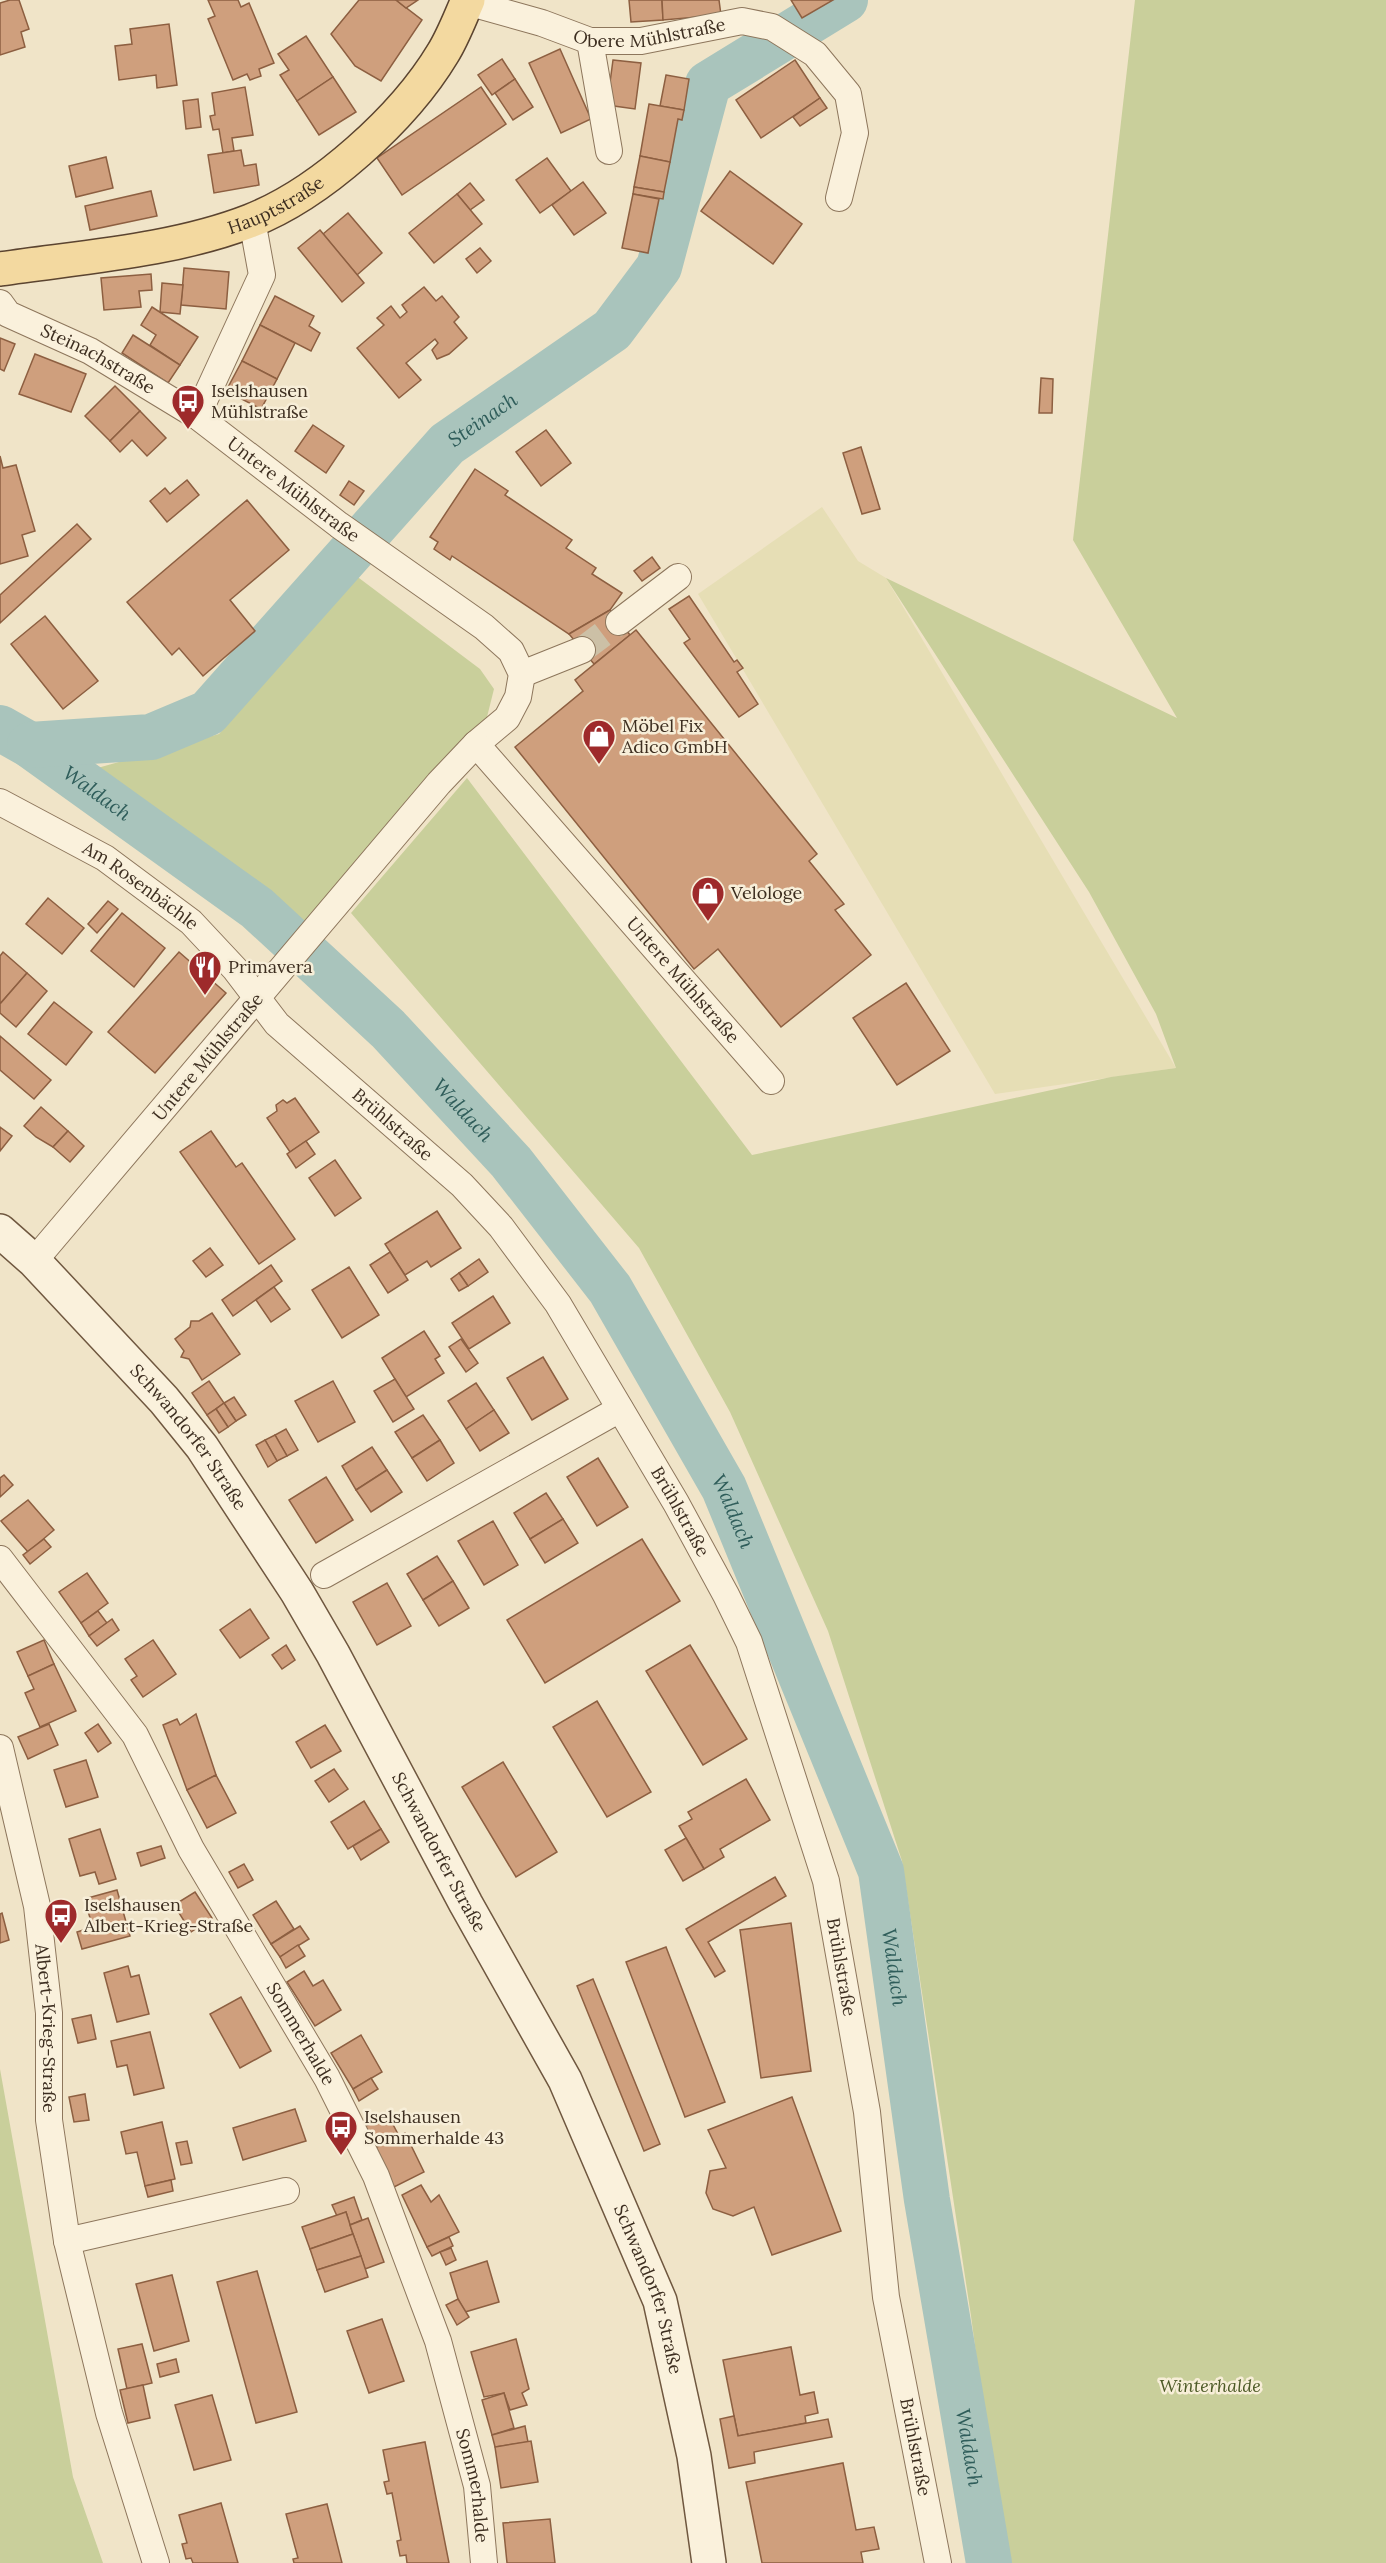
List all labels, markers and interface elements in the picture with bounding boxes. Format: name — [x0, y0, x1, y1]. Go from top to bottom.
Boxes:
street label: Obere Mühlstraße — [570, 13, 728, 52]
street label: Hauptstraße — [224, 171, 328, 239]
street label: Steinachstraße — [37, 318, 160, 399]
place label: Iselshausen Mühlstraße — [211, 379, 308, 423]
bus stop icon: Iselshausen Mühlstraße — [170, 383, 206, 430]
water label: Steinach — [443, 386, 522, 452]
street label: Untere Mühlstraße — [223, 431, 364, 547]
place label: Möbel Fix Adico GmbH — [621, 714, 728, 758]
shop icon: Möbel Fix Adico GmbH — [581, 718, 617, 765]
water label: Waldach — [58, 760, 137, 826]
street label: Am Rosenbächle — [78, 836, 204, 935]
shop icon: Velologe — [690, 875, 726, 922]
place label: Velologe — [730, 881, 803, 904]
street label: Untere Mühlstraße — [622, 912, 745, 1048]
restaurant icon: Primavera — [187, 949, 223, 996]
place label: Primavera — [228, 955, 313, 978]
street label: Untere Mühlstraße — [147, 988, 268, 1126]
water label: Waldach — [428, 1073, 500, 1148]
street label: Brühlstraße — [348, 1083, 438, 1166]
street label: Schwandorfer Straße — [125, 1359, 252, 1514]
street label: Brühlstraße — [646, 1462, 715, 1561]
water label: Waldach — [707, 1469, 761, 1553]
street label: Schwandorfer Straße — [387, 1768, 492, 1937]
place label: Iselshausen Albert-Krieg-Straße — [83, 1893, 254, 1937]
bus stop icon: Iselshausen Albert-Krieg-Straße — [43, 1897, 79, 1944]
street label: Brühlstraße — [822, 1916, 862, 2018]
water label: Waldach — [877, 1927, 913, 2008]
street label: Albert-Krieg-Straße — [30, 1941, 61, 2113]
street label: Sommerhalde — [262, 1978, 341, 2089]
place label: Iselshausen Sommerhalde 43 — [364, 2105, 504, 2149]
bus stop icon: Iselshausen Sommerhalde 43 — [323, 2109, 359, 2156]
street label: Schwandorfer Straße — [609, 2201, 688, 2376]
park label: Winterhalde — [1159, 2374, 1261, 2397]
street label: Brühlstraße — [895, 2396, 937, 2498]
water label: Waldach — [951, 2407, 989, 2489]
street label: Sommerhalde — [451, 2426, 494, 2544]

